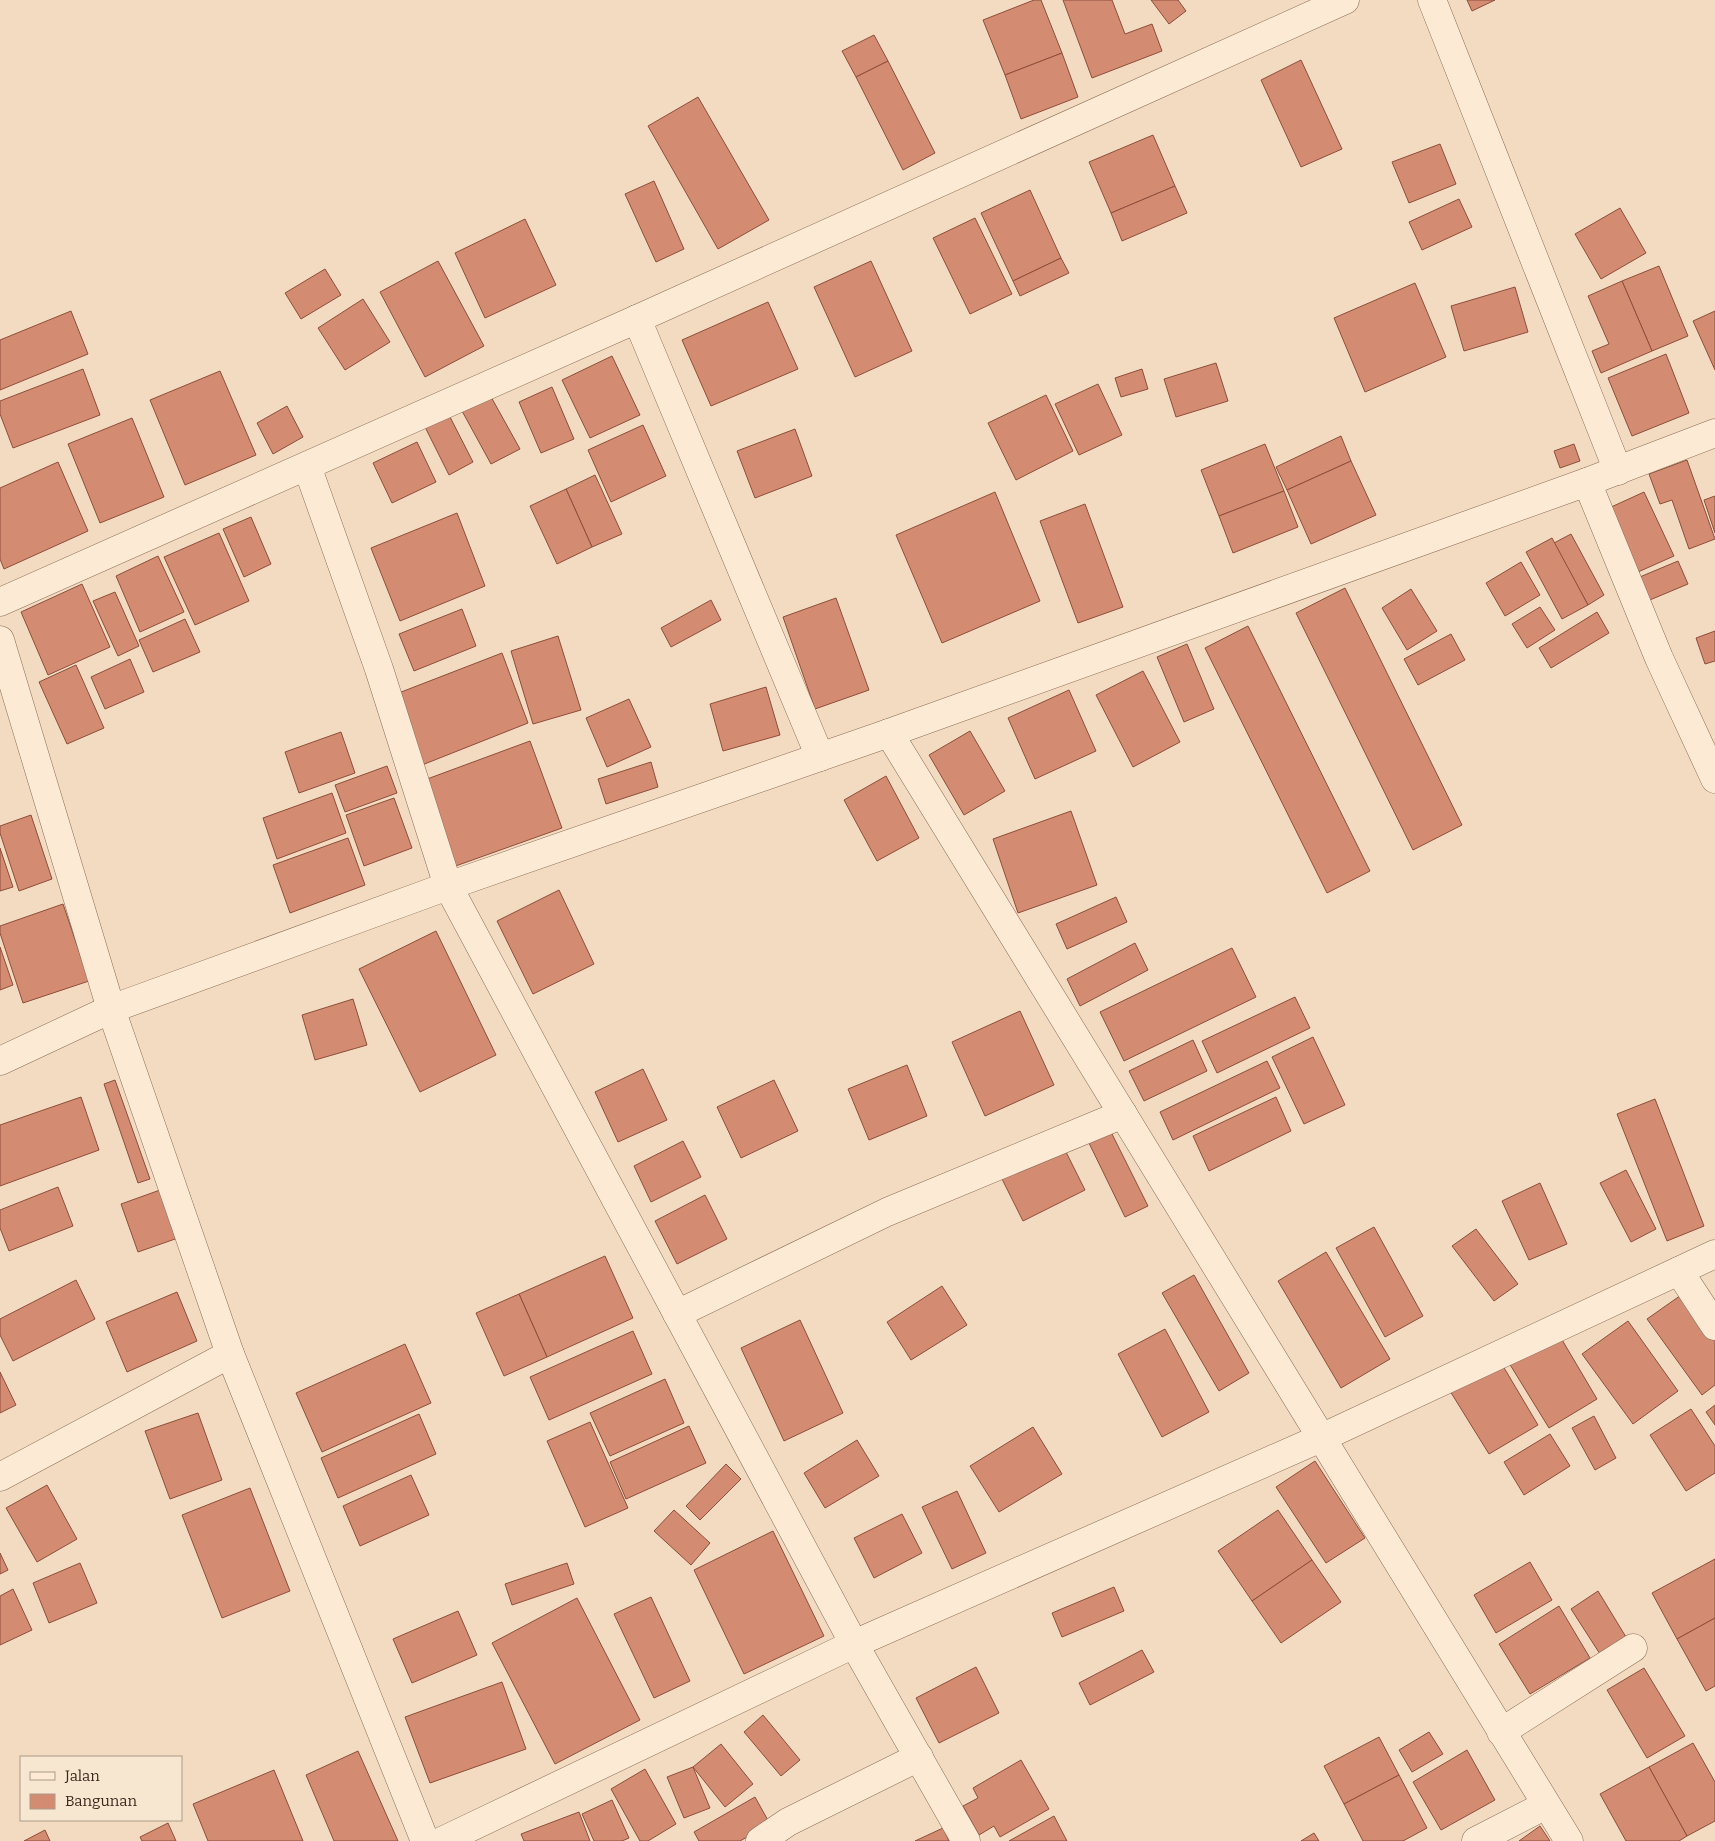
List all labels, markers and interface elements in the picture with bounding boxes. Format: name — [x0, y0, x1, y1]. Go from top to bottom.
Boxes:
legend — [20, 1756, 182, 1821]
text: Jalan — [64, 1767, 100, 1785]
text: Bangunan — [65, 1792, 137, 1810]

